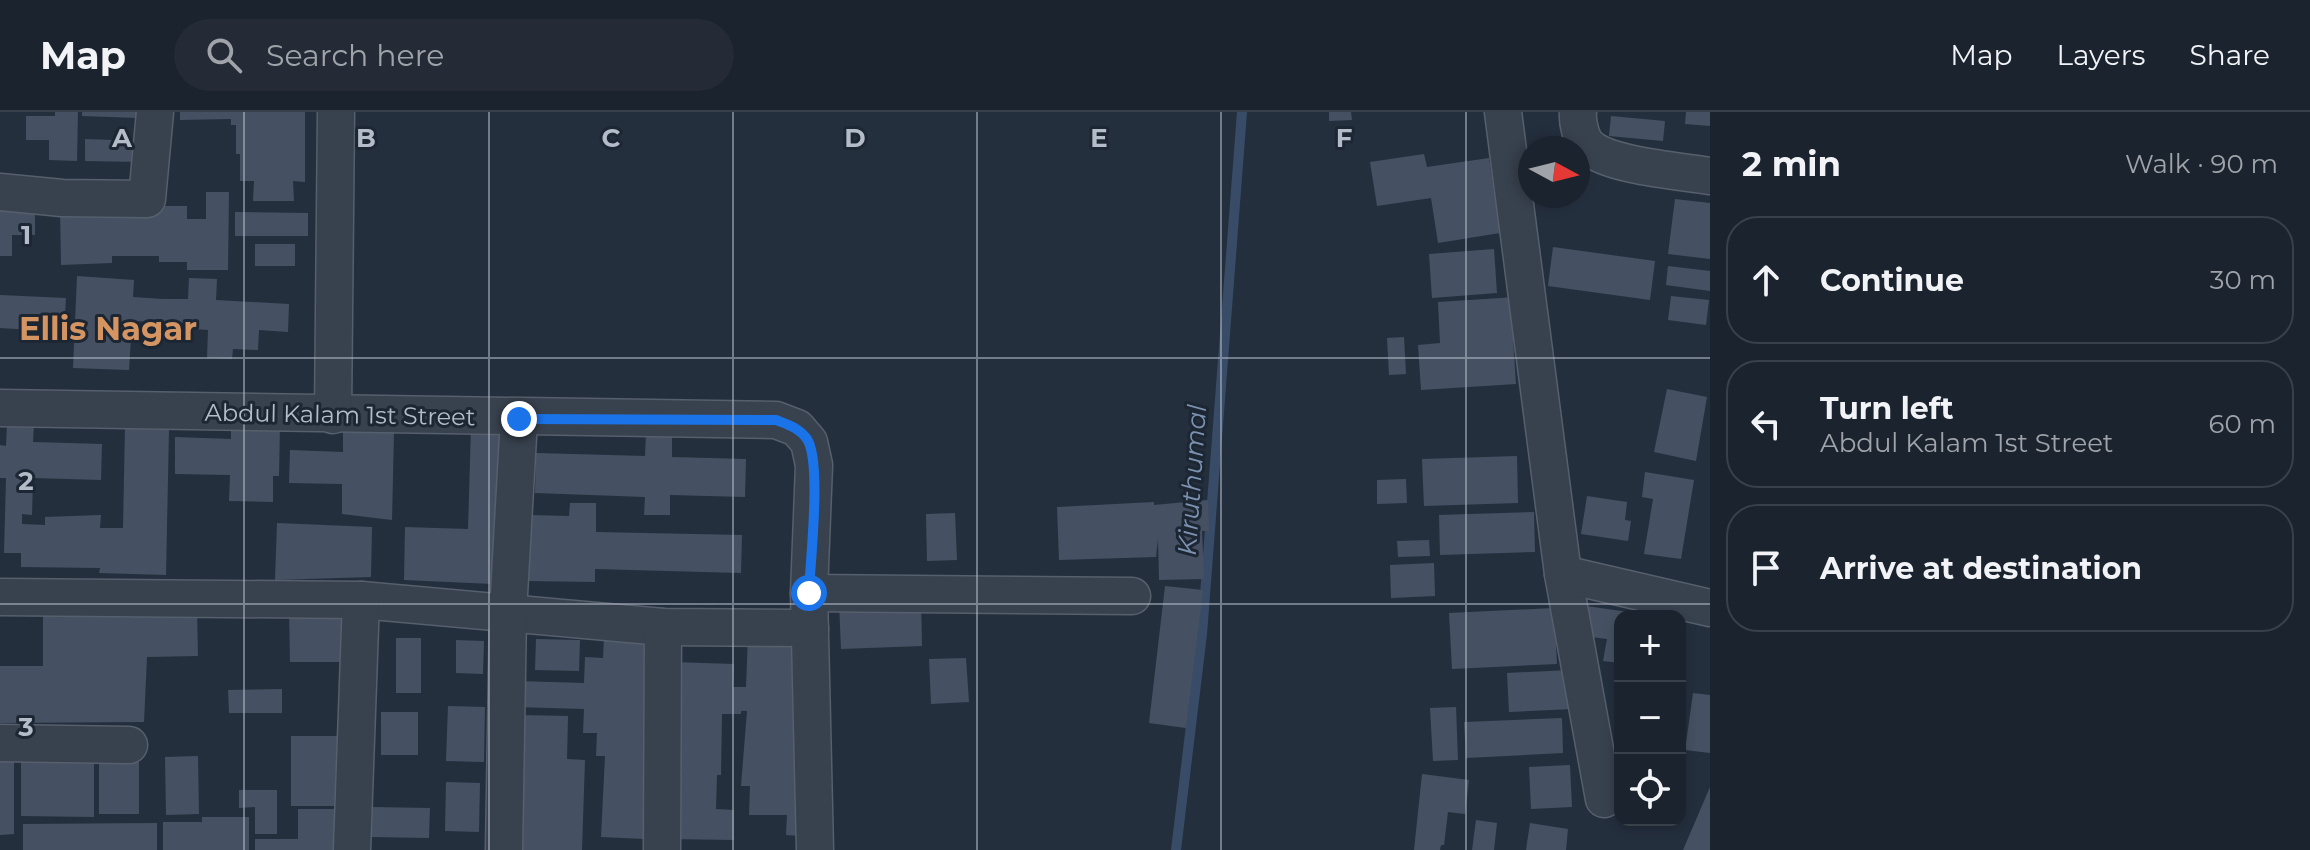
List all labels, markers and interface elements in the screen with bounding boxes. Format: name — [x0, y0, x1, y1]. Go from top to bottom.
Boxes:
search box — [174, 19, 734, 91]
text: Map — [40, 32, 126, 79]
icon: search — [202, 33, 246, 77]
text: Search here — [266, 37, 444, 74]
text: Map — [1950, 38, 2013, 72]
text: Layers — [2057, 38, 2146, 72]
text: Share — [2190, 38, 2270, 72]
text: A — [111, 122, 133, 154]
text: B — [356, 122, 376, 154]
text: C — [602, 122, 621, 154]
text: D — [844, 122, 866, 154]
text: E — [1090, 122, 1108, 154]
text: F — [1336, 122, 1352, 154]
north arrow — [1518, 136, 1590, 208]
text: 2 min — [1742, 143, 1841, 185]
text: Walk · 90 m — [2125, 148, 2278, 180]
text: 1 — [21, 219, 31, 251]
icon: ahead — [1744, 258, 1788, 302]
text: Continue — [1820, 262, 1964, 299]
text: 30 m — [2210, 264, 2276, 296]
district label: Ellis Nagar — [19, 309, 197, 348]
text: Turn left — [1820, 390, 1953, 427]
street label: Abdul Kalam 1st Street — [204, 398, 476, 431]
route end — [501, 401, 537, 437]
icon: left — [1744, 402, 1788, 446]
water label: Kiruthumal — [1171, 403, 1213, 557]
text: 60 m — [2209, 408, 2276, 440]
text: Abdul Kalam 1st Street — [1820, 427, 2113, 459]
text: 2 — [18, 465, 34, 497]
icon: arrive — [1744, 546, 1788, 590]
text: Arrive at destination — [1820, 550, 2142, 587]
route start — [791, 575, 827, 611]
map controls — [1614, 610, 1686, 826]
button: + — [1614, 610, 1686, 682]
button: − — [1614, 682, 1686, 754]
text: 3 — [17, 711, 34, 743]
button: locate — [1614, 754, 1686, 826]

